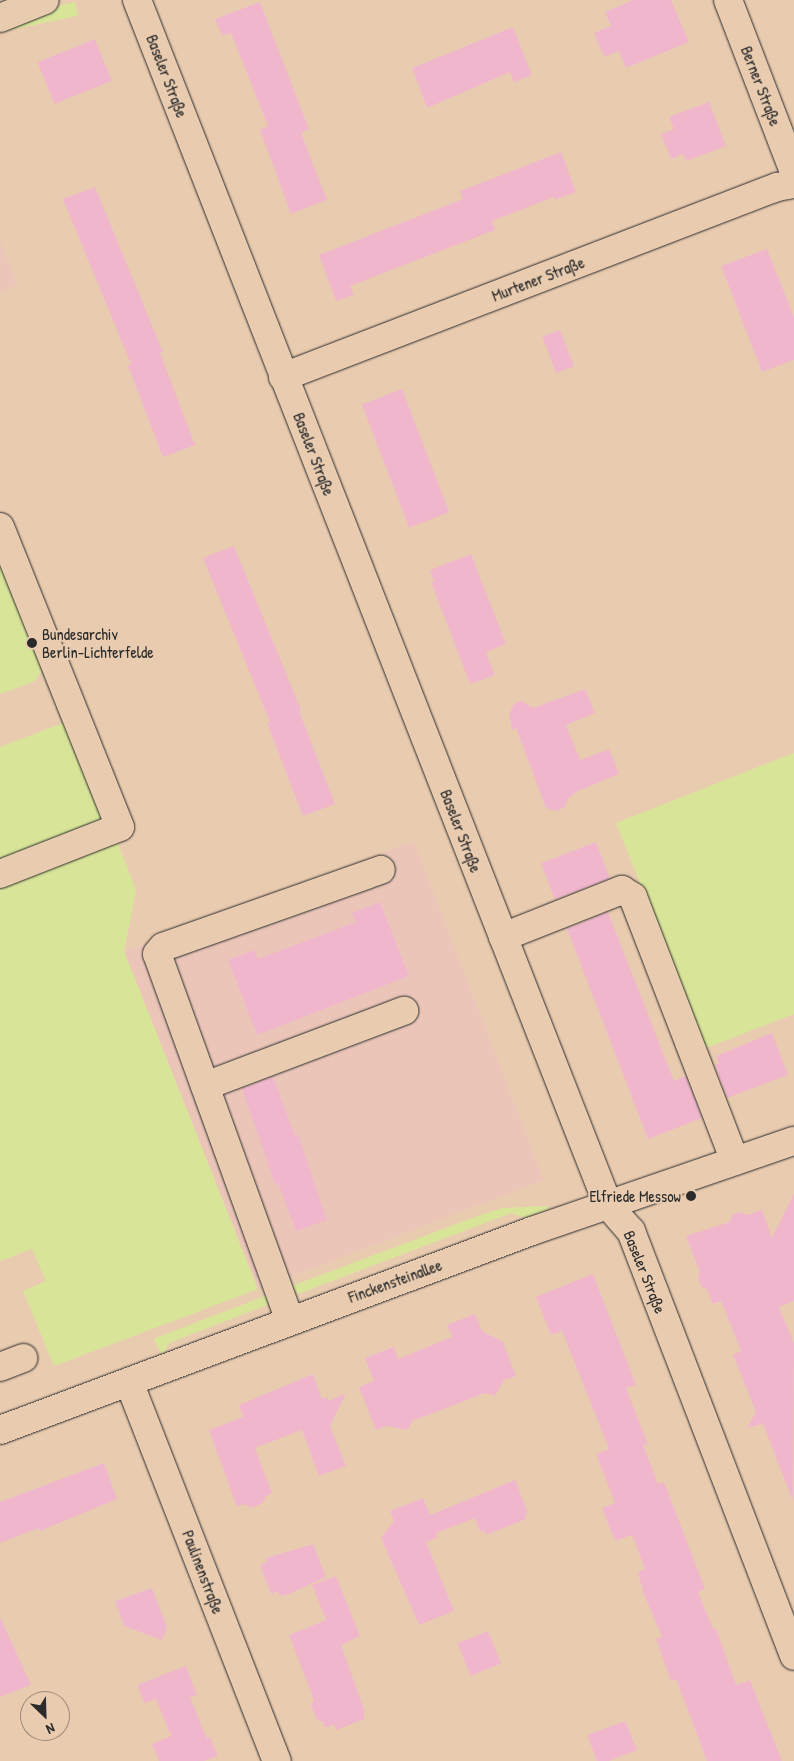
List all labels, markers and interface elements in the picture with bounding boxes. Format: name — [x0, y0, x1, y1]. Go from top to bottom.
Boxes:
street label: Baseler Straße — [142, 32, 192, 120]
street label: Berner Straße — [737, 43, 785, 129]
street label: Murtener Straße — [489, 253, 587, 305]
street label: Baseler Straße — [289, 410, 339, 498]
place label: Bundesarchiv Berlin-Lichterfelde — [42, 624, 154, 662]
marker: Bundesarchiv Berlin-Lichterfelde — [26, 637, 38, 649]
street label: Baseler Straße — [436, 787, 486, 875]
place label: Elfriede Messow — [589, 1186, 681, 1206]
marker: Elfriede Messow — [685, 1190, 697, 1202]
street label: Baseler Straße — [620, 1228, 670, 1316]
street label: Finckensteinallee — [346, 1255, 444, 1307]
street label: Paulinenstraße — [178, 1527, 228, 1617]
north arrow — [20, 1691, 70, 1741]
text: N — [44, 1719, 58, 1739]

